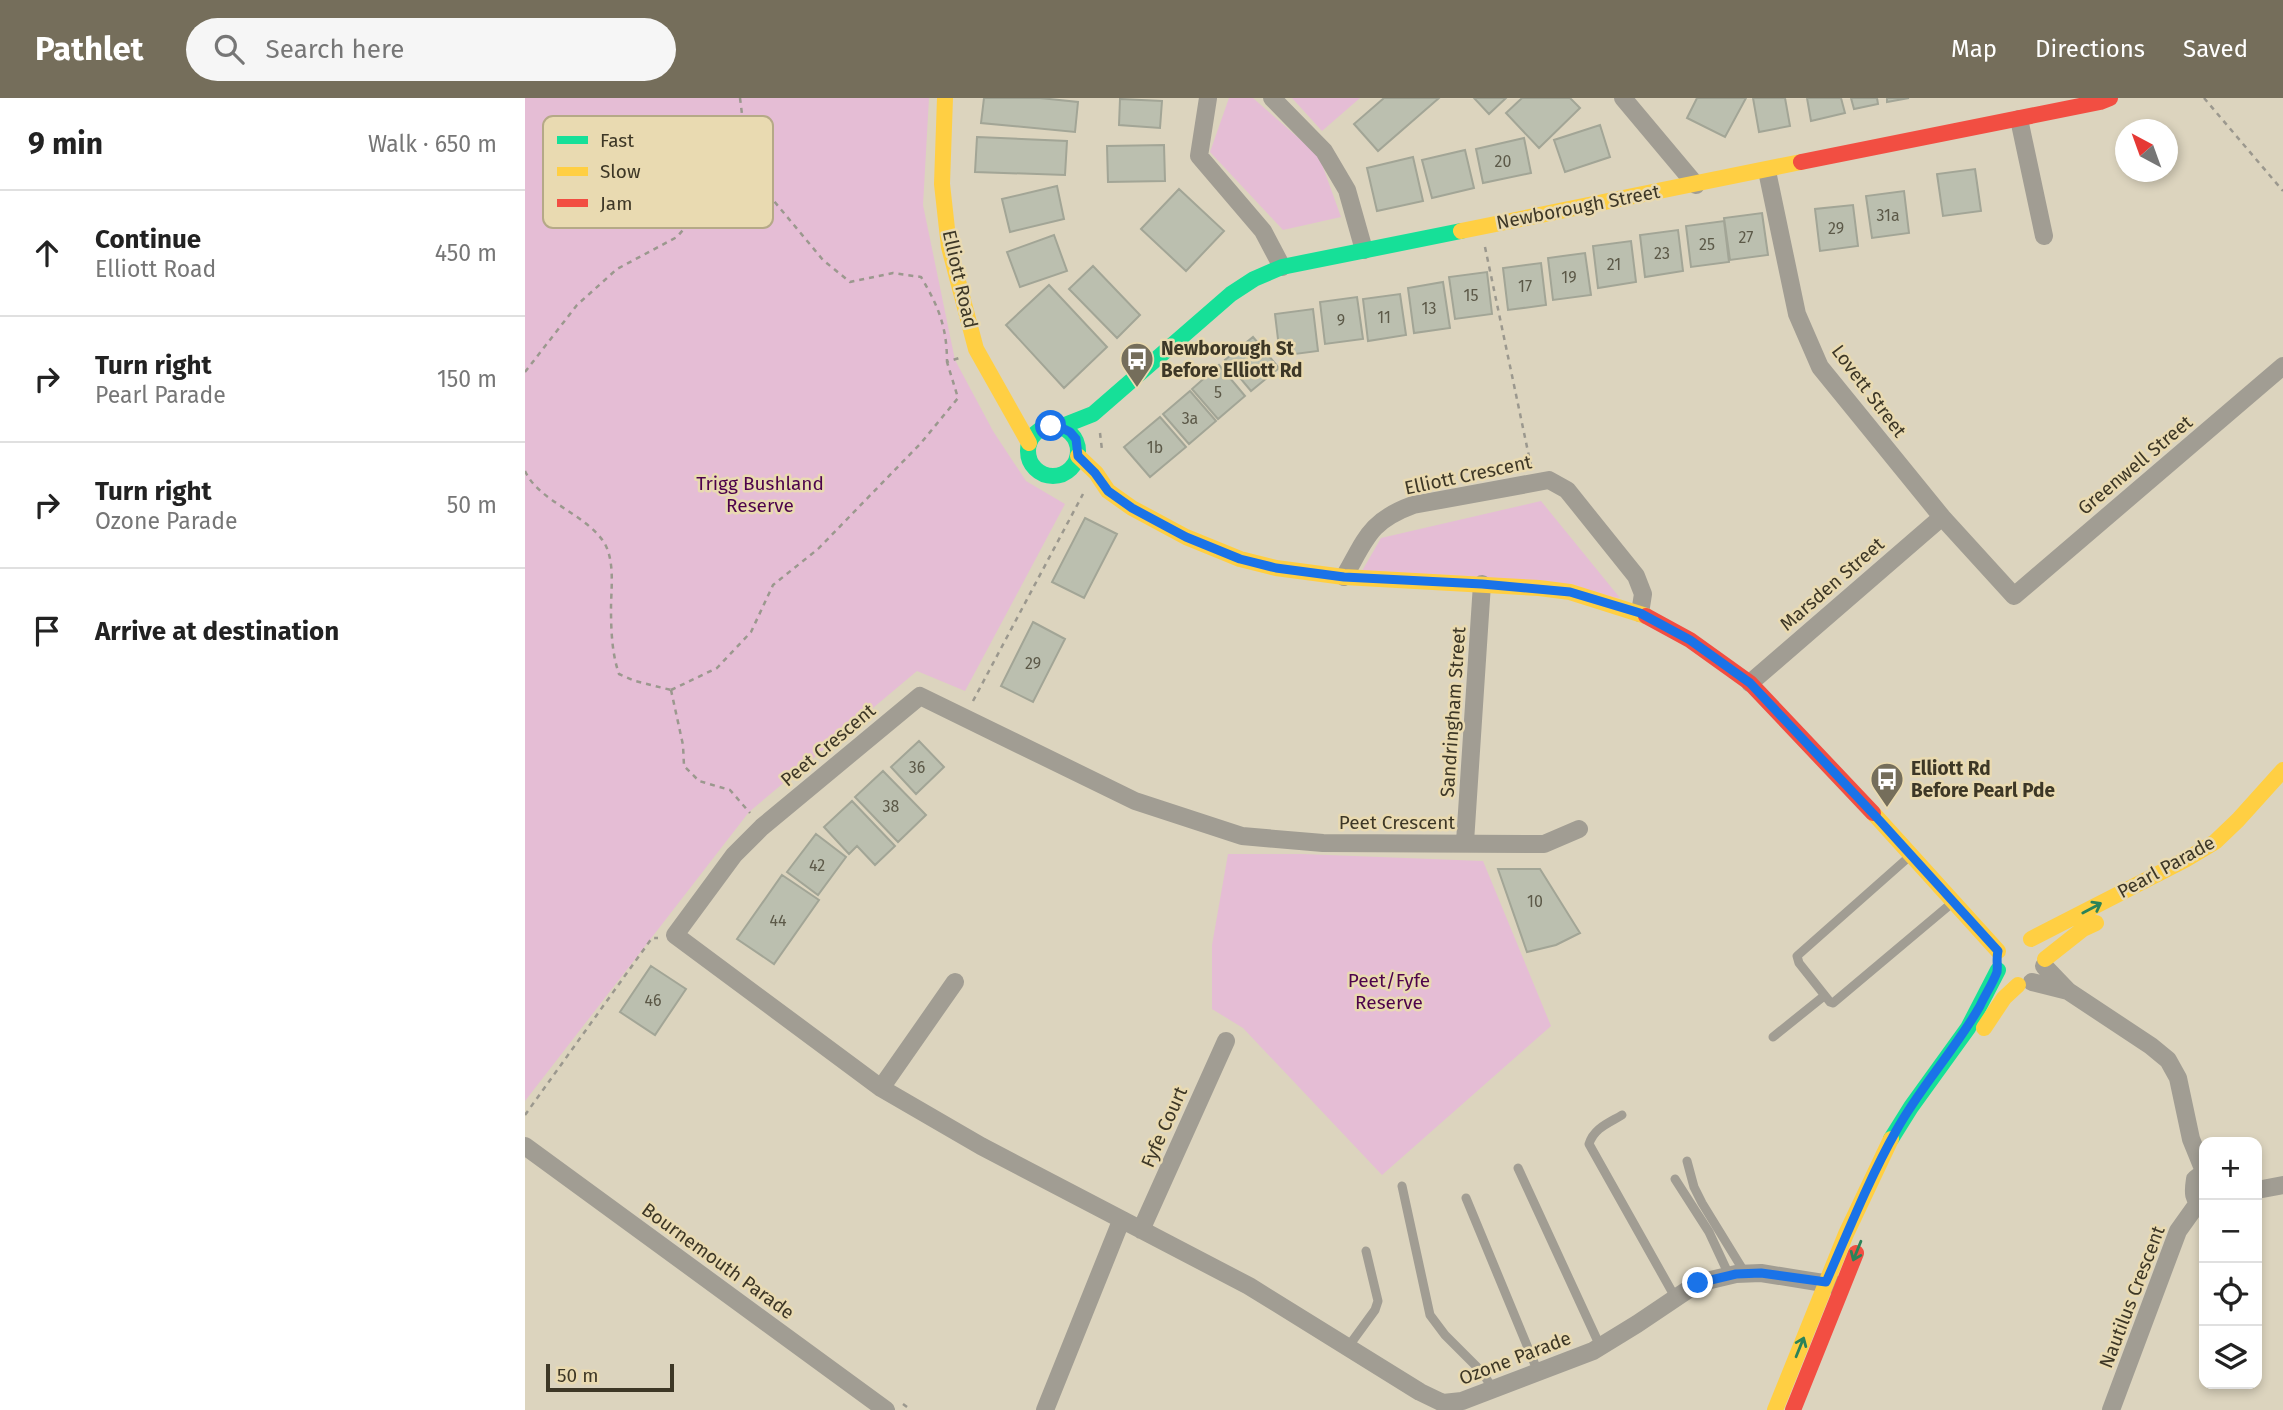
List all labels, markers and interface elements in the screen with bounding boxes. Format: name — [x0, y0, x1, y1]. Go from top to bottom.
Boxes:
search box — [186, 18, 676, 81]
text: Pathlet — [35, 29, 144, 69]
icon: search — [210, 30, 248, 68]
text: Search here — [266, 34, 404, 65]
text: Map — [1951, 35, 1997, 63]
text: Directions — [2035, 35, 2145, 63]
text: Saved — [2183, 35, 2248, 63]
legend — [543, 116, 773, 228]
north arrow — [2115, 119, 2178, 182]
text: 9 min — [28, 126, 103, 162]
text: Fast — [600, 129, 634, 152]
text: Walk · 650 m — [368, 130, 497, 158]
house number: 20 — [1495, 152, 1511, 171]
text: Slow — [600, 160, 641, 183]
street label: Newborough Street — [1494, 180, 1662, 234]
text: Jam — [600, 192, 632, 215]
house number: 31a — [1876, 206, 1900, 225]
house number: 29 — [1828, 219, 1844, 238]
text: Continue — [95, 224, 201, 255]
street label: Elliott Road — [938, 228, 982, 330]
house number: 27 — [1739, 228, 1753, 247]
icon: ahead — [28, 234, 66, 272]
house number: 25 — [1699, 235, 1715, 254]
text: 450 m — [435, 239, 497, 267]
house number: 23 — [1654, 244, 1670, 263]
text: Elliott Road — [95, 255, 216, 283]
house number: 21 — [1607, 255, 1621, 274]
house number: 19 — [1561, 268, 1577, 287]
house number: 17 — [1518, 277, 1532, 296]
house number: 15 — [1464, 286, 1478, 305]
house number: 13 — [1422, 299, 1436, 318]
house number: 11 — [1377, 308, 1391, 327]
house number: 9 — [1337, 311, 1345, 330]
place label: Newborough St Before Elliott Rd — [1161, 337, 1303, 382]
bus stop icon: Newborough St Before Elliott Rd — [1118, 340, 1156, 389]
street label: Lovett Street — [1827, 340, 1911, 442]
text: Turn right — [95, 350, 212, 381]
icon: right — [28, 360, 66, 398]
text: 150 m — [437, 365, 497, 393]
text: Pearl Parade — [95, 381, 226, 409]
house number: 5 — [1214, 383, 1222, 402]
house number: 3a — [1182, 409, 1198, 428]
route start — [1035, 410, 1066, 441]
street label: Greenwell Street — [2073, 410, 2197, 520]
house number: 1b — [1147, 438, 1163, 457]
street label: Elliott Crescent — [1402, 450, 1534, 500]
park label: Trigg Bushland Reserve — [696, 472, 824, 517]
text: Turn right — [95, 476, 212, 507]
icon: right — [28, 486, 66, 524]
text: 50 m — [447, 491, 497, 519]
text: Ozone Parade — [95, 507, 238, 535]
street label: Marsden Street — [1775, 532, 1889, 635]
icon: arrive — [28, 612, 66, 650]
text: Arrive at destination — [95, 616, 339, 647]
street label: Sandringham Street — [1436, 626, 1470, 798]
house number: 29 — [1025, 654, 1041, 673]
street label: Peet Crescent — [776, 699, 880, 791]
place label: Elliott Rd Before Pearl Pde — [1911, 757, 2055, 802]
house number: 36 — [909, 758, 925, 777]
bus stop icon: Elliott Rd Before Pearl Pde — [1868, 760, 1906, 809]
house number: 38 — [883, 797, 900, 816]
street label: Peet Crescent — [1339, 811, 1455, 834]
street label: Pearl Parade — [2113, 831, 2219, 903]
house number: 42 — [809, 856, 825, 875]
house number: 10 — [1527, 892, 1543, 911]
one-way arrow — [2081, 901, 2102, 914]
house number: 44 — [769, 911, 787, 930]
park label: Peet/Fyfe Reserve — [1348, 969, 1430, 1014]
house number: 46 — [644, 991, 662, 1010]
street label: Fyfe Court — [1136, 1083, 1192, 1171]
map controls — [2199, 1137, 2262, 1389]
button: + — [2199, 1137, 2262, 1200]
street label: Bournemouth Parade — [637, 1198, 799, 1324]
button: − — [2199, 1200, 2262, 1263]
street label: Nautilus Crescent — [2094, 1222, 2170, 1371]
one-way arrow — [1850, 1240, 1863, 1261]
button: locate — [2199, 1263, 2262, 1326]
route end — [1682, 1267, 1713, 1298]
street label: Ozone Parade — [1456, 1326, 1574, 1390]
button: layers — [2199, 1326, 2262, 1389]
one-way arrow — [1794, 1336, 1807, 1358]
scale bar — [546, 1361, 674, 1393]
text: 50 m — [557, 1364, 598, 1387]

